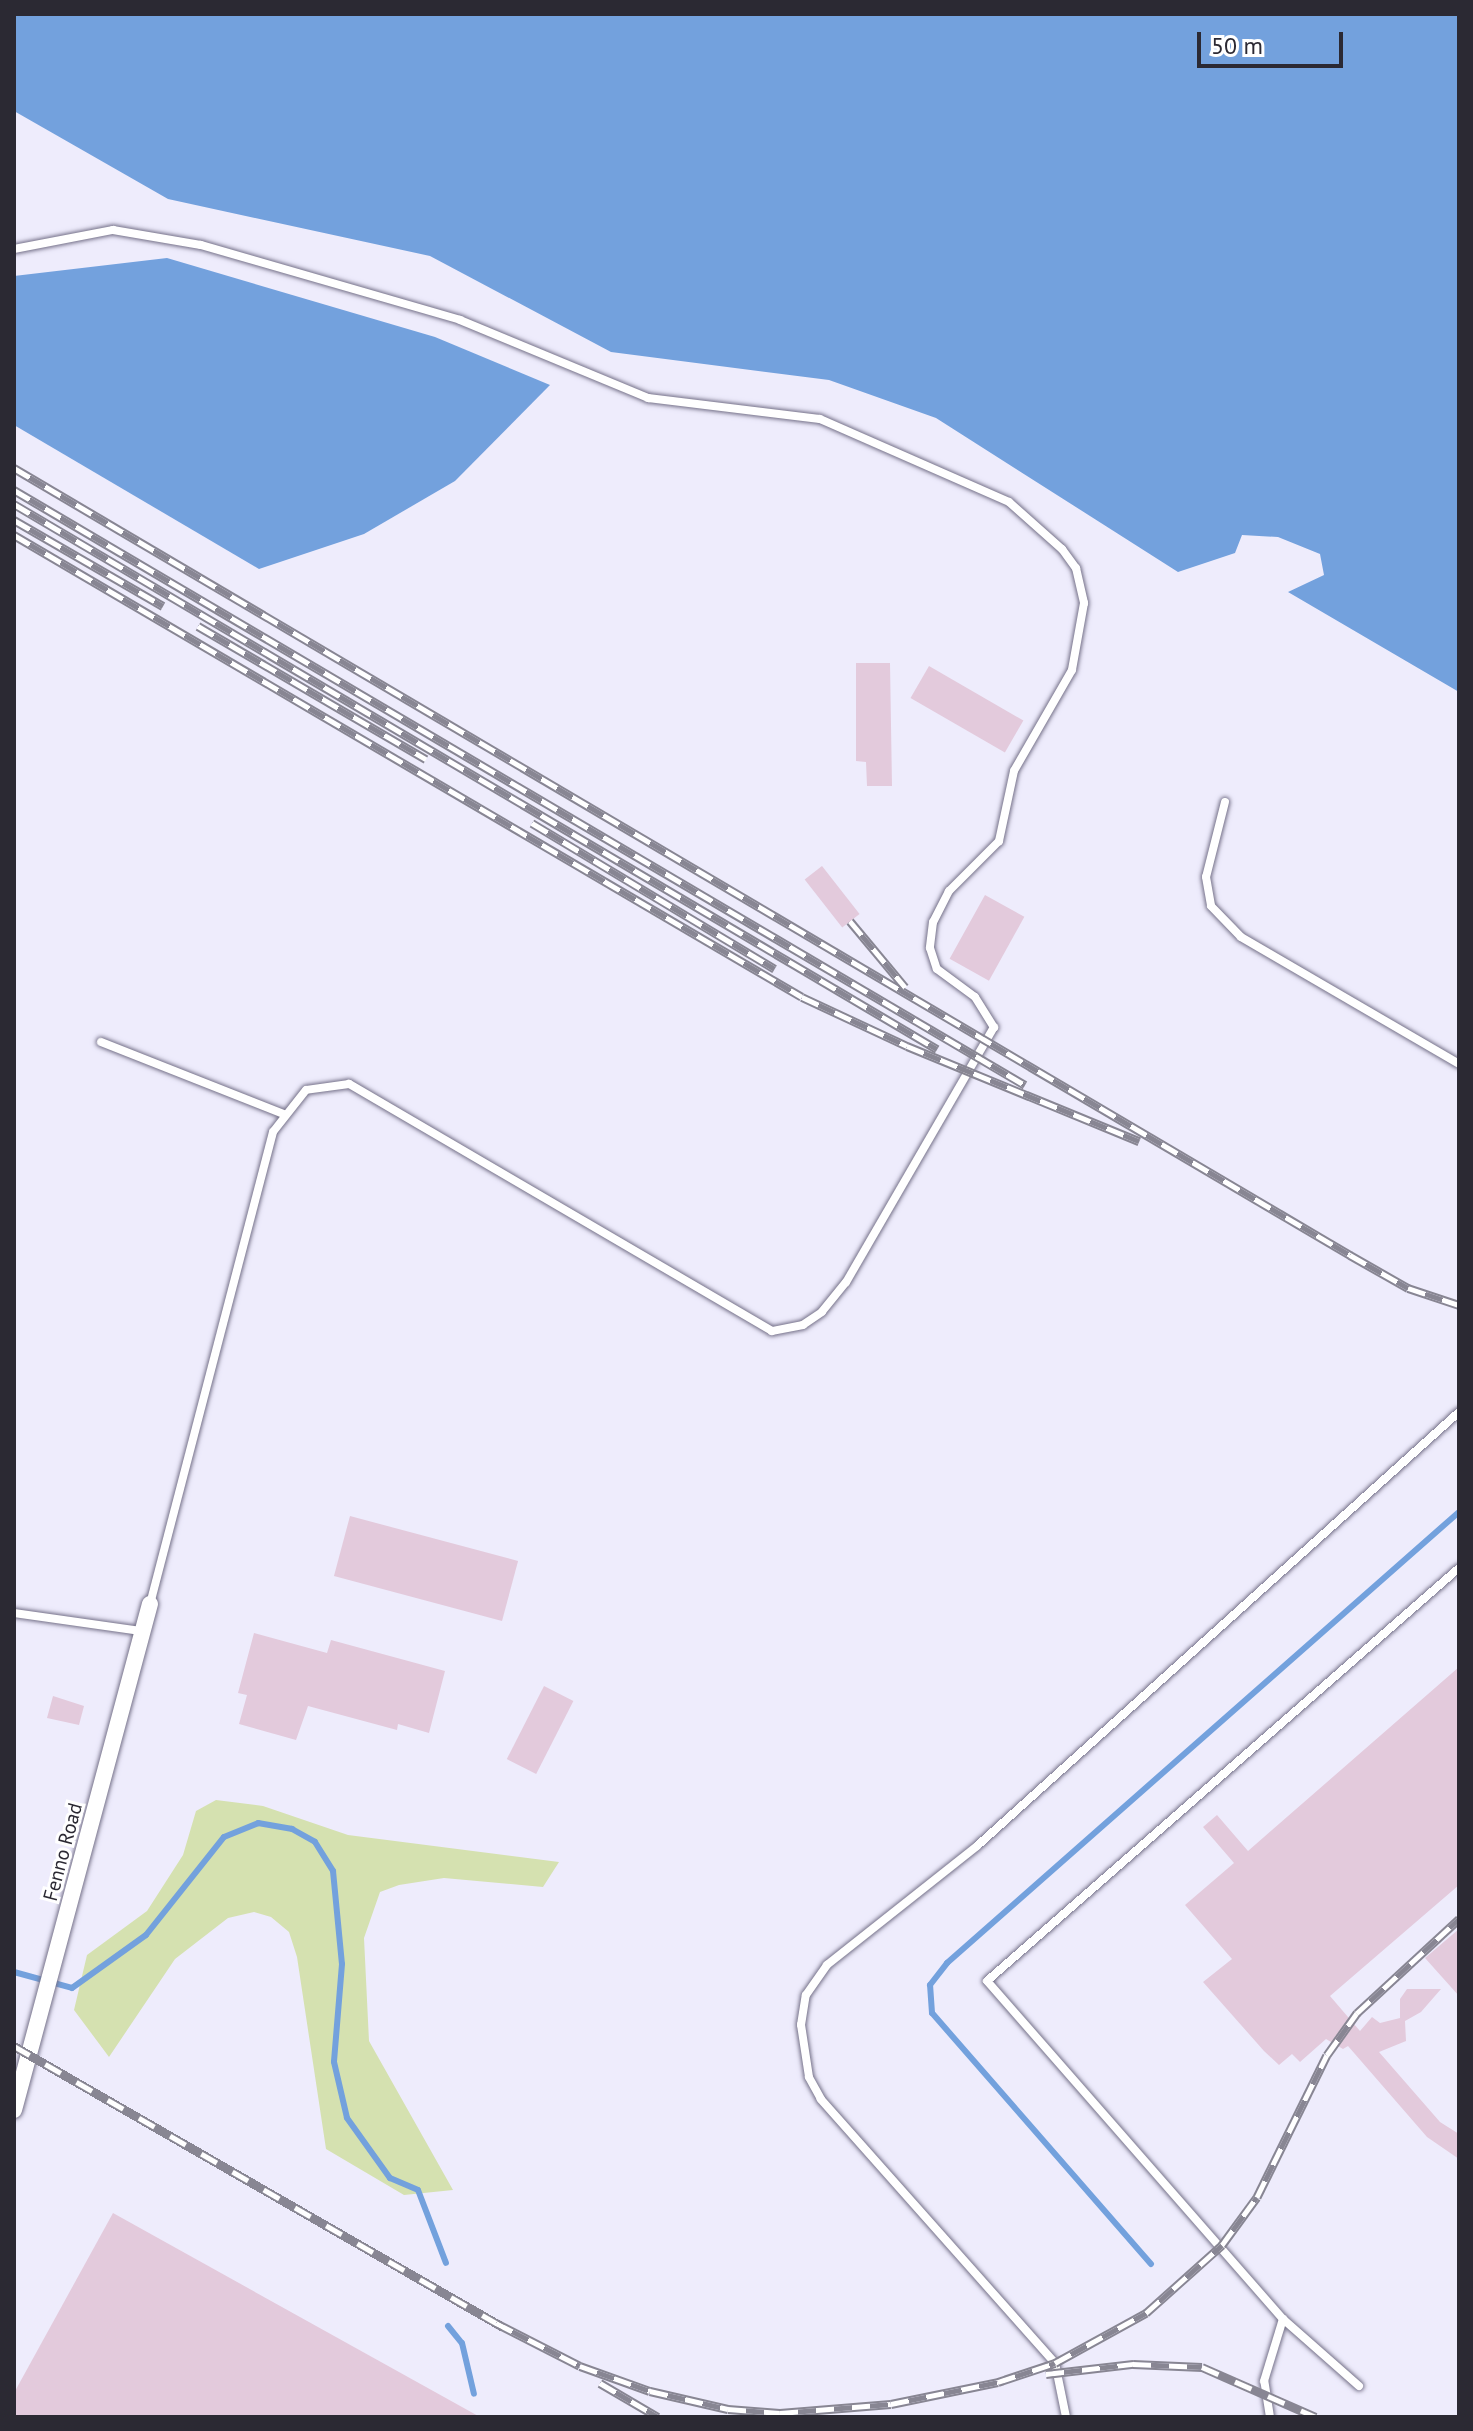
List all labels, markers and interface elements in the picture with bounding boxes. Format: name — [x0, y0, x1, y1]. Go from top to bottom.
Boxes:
scale bar — [1201, 16, 1347, 66]
text: 50 m — [1211, 30, 1263, 61]
street label: Fenno Road — [38, 1800, 88, 1904]

